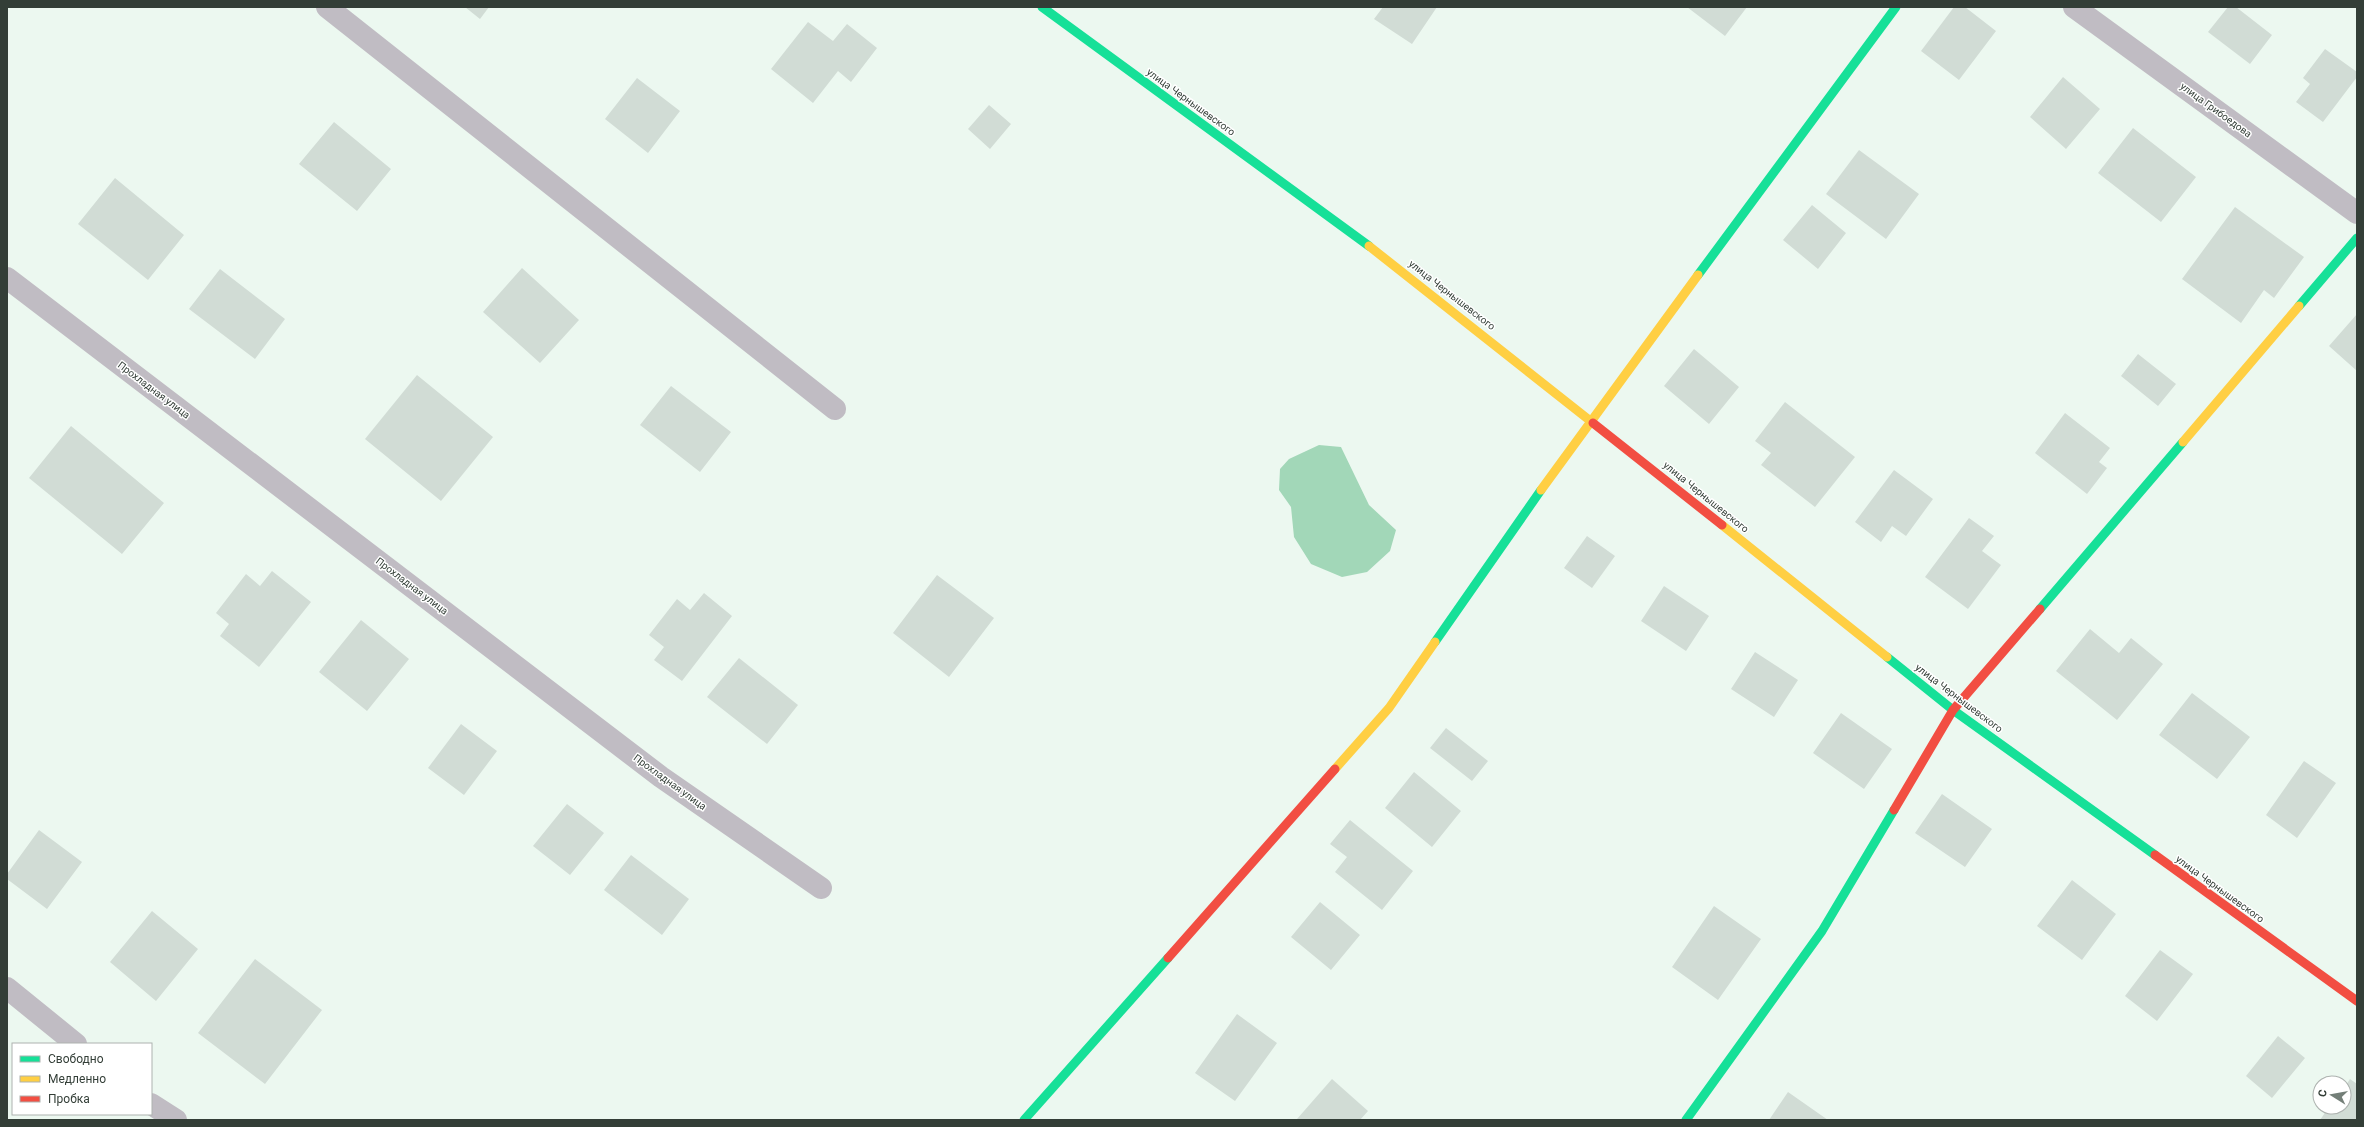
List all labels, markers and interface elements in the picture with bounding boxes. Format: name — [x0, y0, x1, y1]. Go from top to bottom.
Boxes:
street label: улица Чернышевского — [1145, 66, 1238, 138]
street label: улица Грибоедова — [2178, 80, 2254, 140]
street label: улица Чернышевского — [1407, 258, 1498, 332]
street label: Прохладная улица — [116, 359, 192, 421]
street label: улица Чернышевского — [1661, 459, 1751, 535]
street label: Прохладная улица — [374, 555, 450, 617]
street label: улица Чернышевского — [1913, 662, 2005, 735]
street label: Прохладная улица — [631, 752, 709, 812]
street label: улица Чернышевского — [2174, 853, 2267, 925]
legend — [12, 1043, 152, 1115]
text: Свободно — [48, 1052, 104, 1066]
text: Медленно — [48, 1072, 106, 1086]
north arrow — [2312, 1075, 2352, 1115]
text: С — [2316, 1088, 2330, 1098]
text: Пробка — [48, 1092, 90, 1106]

